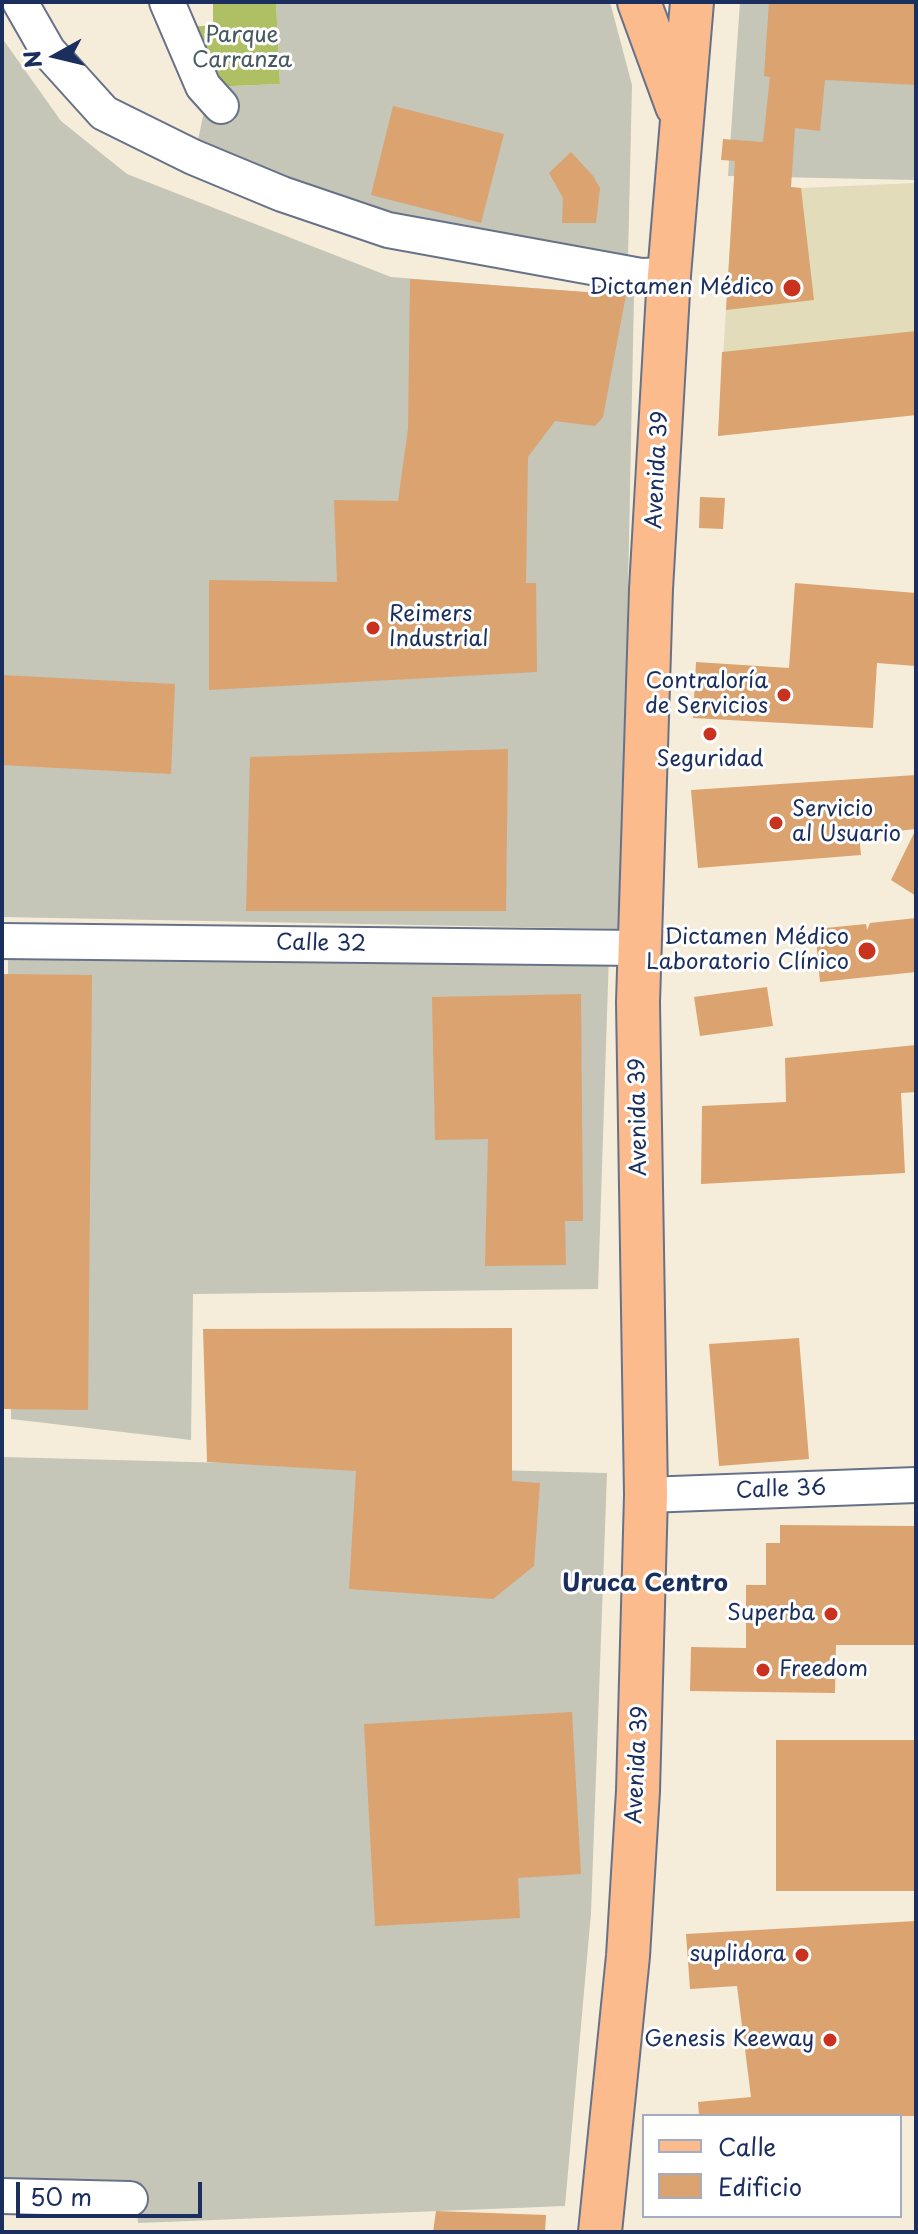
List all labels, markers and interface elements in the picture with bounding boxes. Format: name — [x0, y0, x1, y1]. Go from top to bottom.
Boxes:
north arrow — [16, 16, 96, 96]
park label: Parque Carranza — [192, 23, 292, 74]
text: N — [14, 48, 49, 70]
place label: Dictamen Médico — [589, 275, 774, 301]
marker: Dictamen Médico — [781, 277, 803, 299]
street label: Avenida 39 — [642, 410, 674, 530]
place label: Reimers Industrial — [389, 602, 489, 654]
marker: Reimers Industrial — [364, 619, 382, 637]
place label: Contraloría de Servicios — [645, 669, 768, 720]
marker: Contraloría de Servicios — [775, 686, 793, 704]
marker: Seguridad — [701, 725, 719, 743]
place label: Seguridad — [656, 747, 764, 773]
place label: Servicio al Usuario — [792, 797, 901, 848]
marker: Servicio al Usuario — [767, 814, 785, 832]
place label: Dictamen Médico Laboratorio Clínico — [646, 925, 849, 976]
street label: Calle 32 — [276, 930, 366, 958]
marker: Dictamen Médico Laboratorio Clínico — [856, 940, 878, 962]
street label: Avenida 39 — [625, 1058, 653, 1176]
street label: Calle 36 — [735, 1475, 827, 1505]
district label: Uruca Centro — [562, 1570, 728, 1598]
place label: Superba — [727, 1601, 815, 1627]
marker: Superba — [822, 1605, 840, 1623]
place label: Freedom — [779, 1657, 868, 1683]
marker: Freedom — [754, 1661, 772, 1679]
street label: Avenida 39 — [622, 1705, 654, 1825]
place label: suplidora — [690, 1942, 786, 1968]
marker: suplidora — [793, 1946, 811, 1964]
place label: Genesis Keeway — [644, 2027, 814, 2053]
marker: Genesis Keeway — [821, 2031, 839, 2049]
legend — [642, 2114, 902, 2218]
text: Calle — [718, 2128, 776, 2164]
scale bar — [20, 2166, 206, 2216]
text: Edificio — [718, 2168, 802, 2204]
text: 50 m — [30, 2178, 92, 2214]

